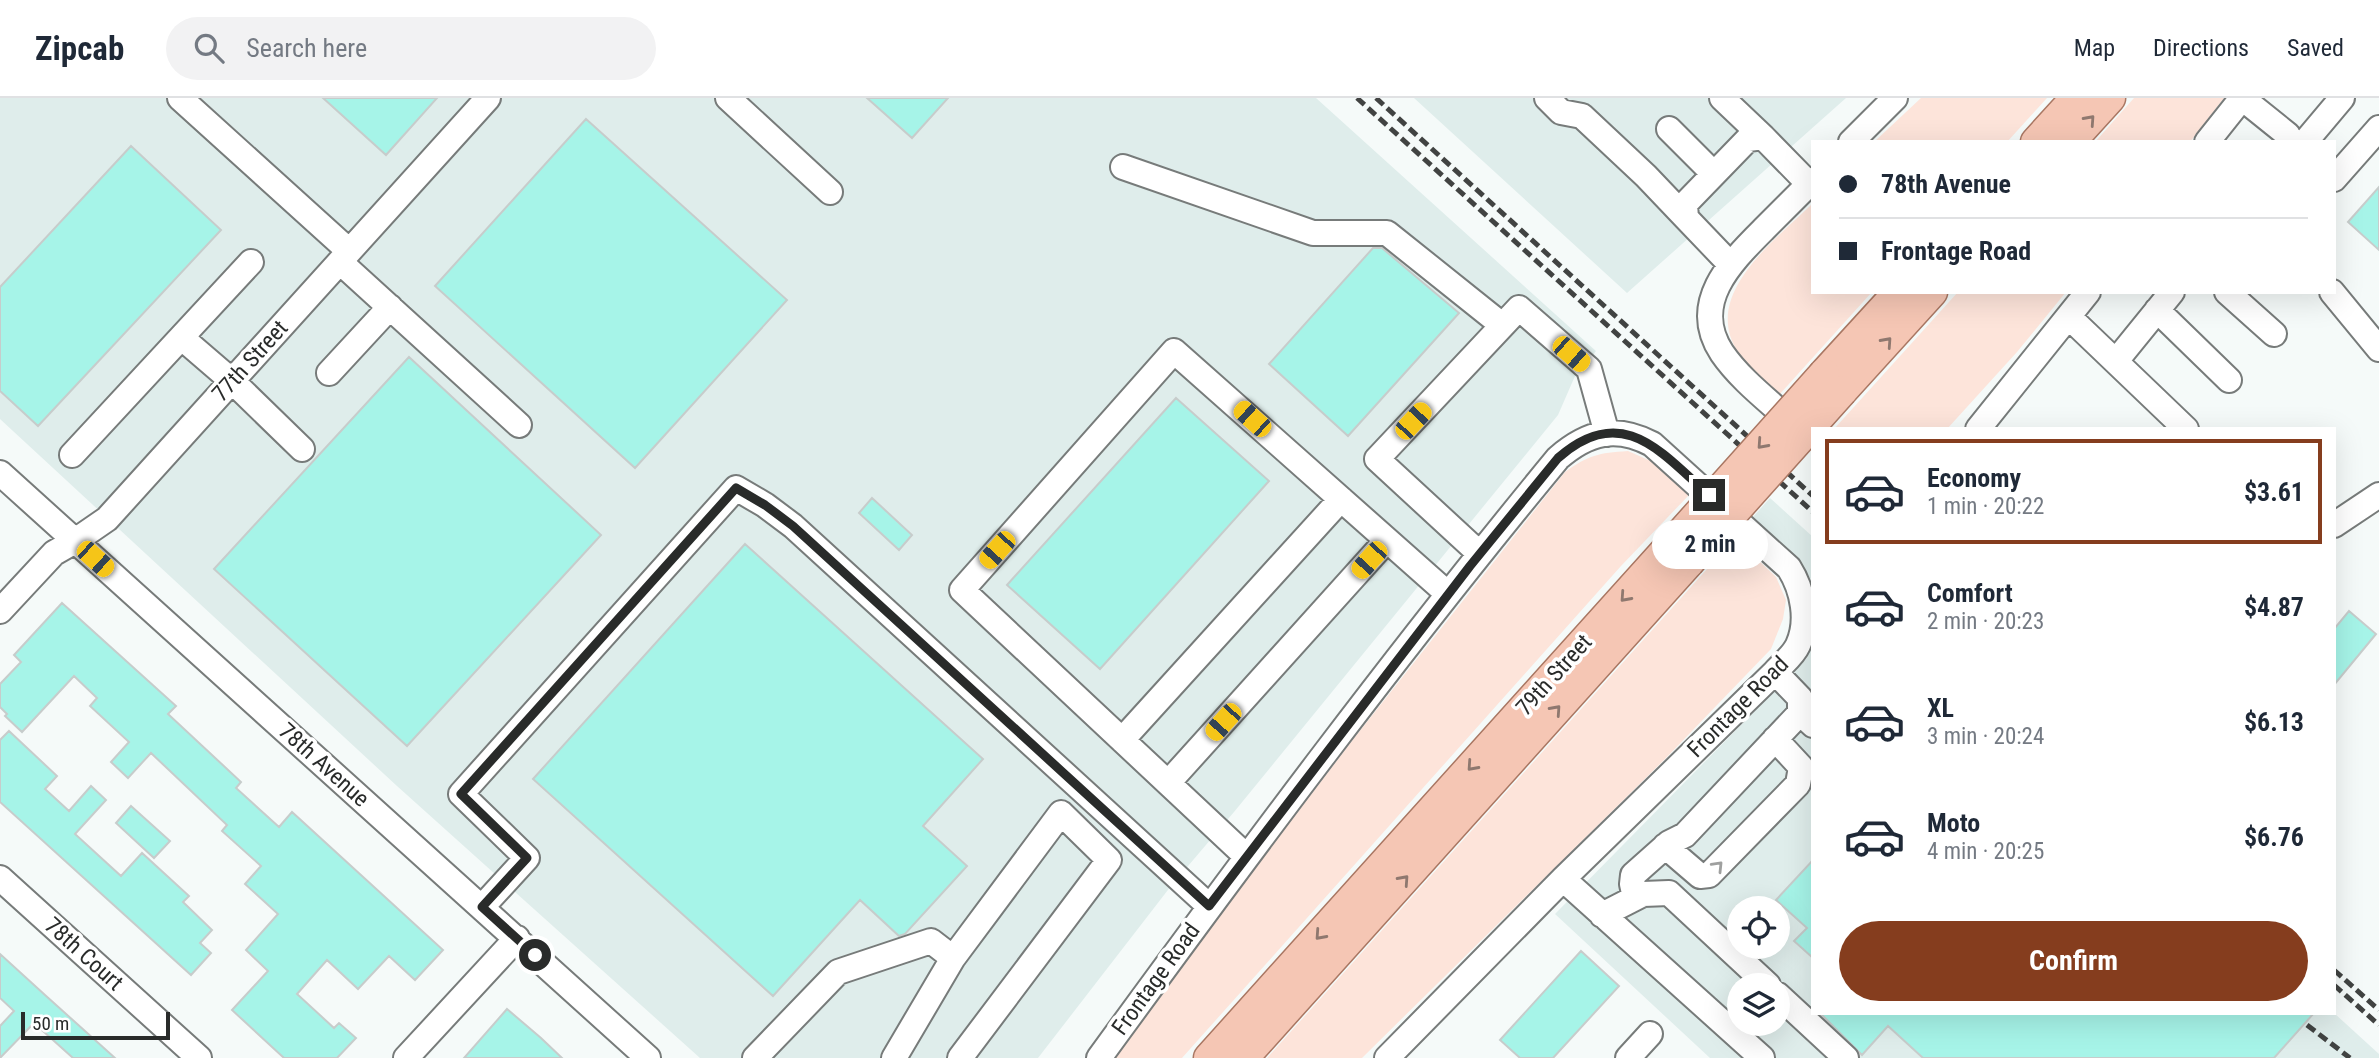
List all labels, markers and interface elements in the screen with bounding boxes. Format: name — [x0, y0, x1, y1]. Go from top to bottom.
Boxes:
search box — [166, 17, 656, 80]
text: Zipcab — [35, 29, 124, 68]
icon: search — [190, 29, 228, 67]
text: Search here — [246, 33, 367, 63]
text: Map — [2074, 34, 2115, 62]
text: Directions — [2153, 34, 2249, 62]
text: Saved — [2287, 34, 2344, 62]
one-way arrow — [2082, 115, 2095, 128]
text: 78th Avenue — [1881, 169, 2011, 199]
text: Frontage Road — [1881, 236, 2031, 266]
street label: 77th Street — [207, 315, 293, 407]
car — [1549, 332, 1594, 376]
one-way arrow — [1879, 337, 1892, 350]
car — [1230, 397, 1275, 441]
car — [1391, 398, 1436, 444]
one-way arrow — [1758, 435, 1770, 448]
icon: car — [1843, 460, 1906, 523]
text: Economy — [1927, 463, 2021, 493]
text: $3.61 — [2244, 477, 2304, 507]
route end — [1693, 479, 1725, 511]
text: 1 min · 20:22 — [1927, 493, 2044, 520]
callout: 2 min — [1651, 520, 1767, 569]
car — [976, 527, 1019, 573]
text: 2 min — [1684, 531, 1736, 558]
car — [73, 537, 118, 581]
car — [1348, 537, 1391, 583]
icon: car — [1843, 575, 1906, 638]
text: Comfort — [1927, 578, 2013, 608]
one-way arrow — [1621, 588, 1633, 601]
text: $4.87 — [2244, 592, 2304, 622]
text: 2 min · 20:23 — [1927, 608, 2044, 635]
street label: 79th Street — [1511, 629, 1597, 721]
street label: Frontage Road — [1682, 651, 1794, 763]
icon: car — [1843, 690, 1906, 753]
text: XL — [1927, 693, 1954, 723]
car — [1202, 699, 1245, 745]
one-way arrow — [1547, 705, 1560, 718]
text: $6.13 — [2244, 707, 2304, 737]
street label: 78th Avenue — [273, 717, 375, 813]
text: 3 min · 20:24 — [1927, 723, 2044, 750]
one-way arrow — [1468, 758, 1481, 771]
icon: car — [1843, 805, 1906, 868]
text: Moto — [1927, 808, 1980, 838]
text: $6.76 — [2244, 822, 2304, 852]
text: 4 min · 20:25 — [1927, 838, 2044, 865]
one-way arrow — [1710, 861, 1723, 874]
one-way arrow — [1395, 875, 1408, 888]
map controls — [1727, 896, 1790, 1036]
button: locate — [1727, 896, 1790, 959]
street label: 78th Court — [39, 912, 129, 996]
street label: Frontage Road — [1106, 918, 1206, 1040]
button: Confirm — [1839, 921, 2308, 1001]
one-way arrow — [1316, 927, 1328, 940]
route start — [519, 939, 551, 971]
button: layers — [1727, 973, 1790, 1036]
scale bar — [21, 1009, 170, 1041]
text: 50 m — [32, 1012, 69, 1035]

